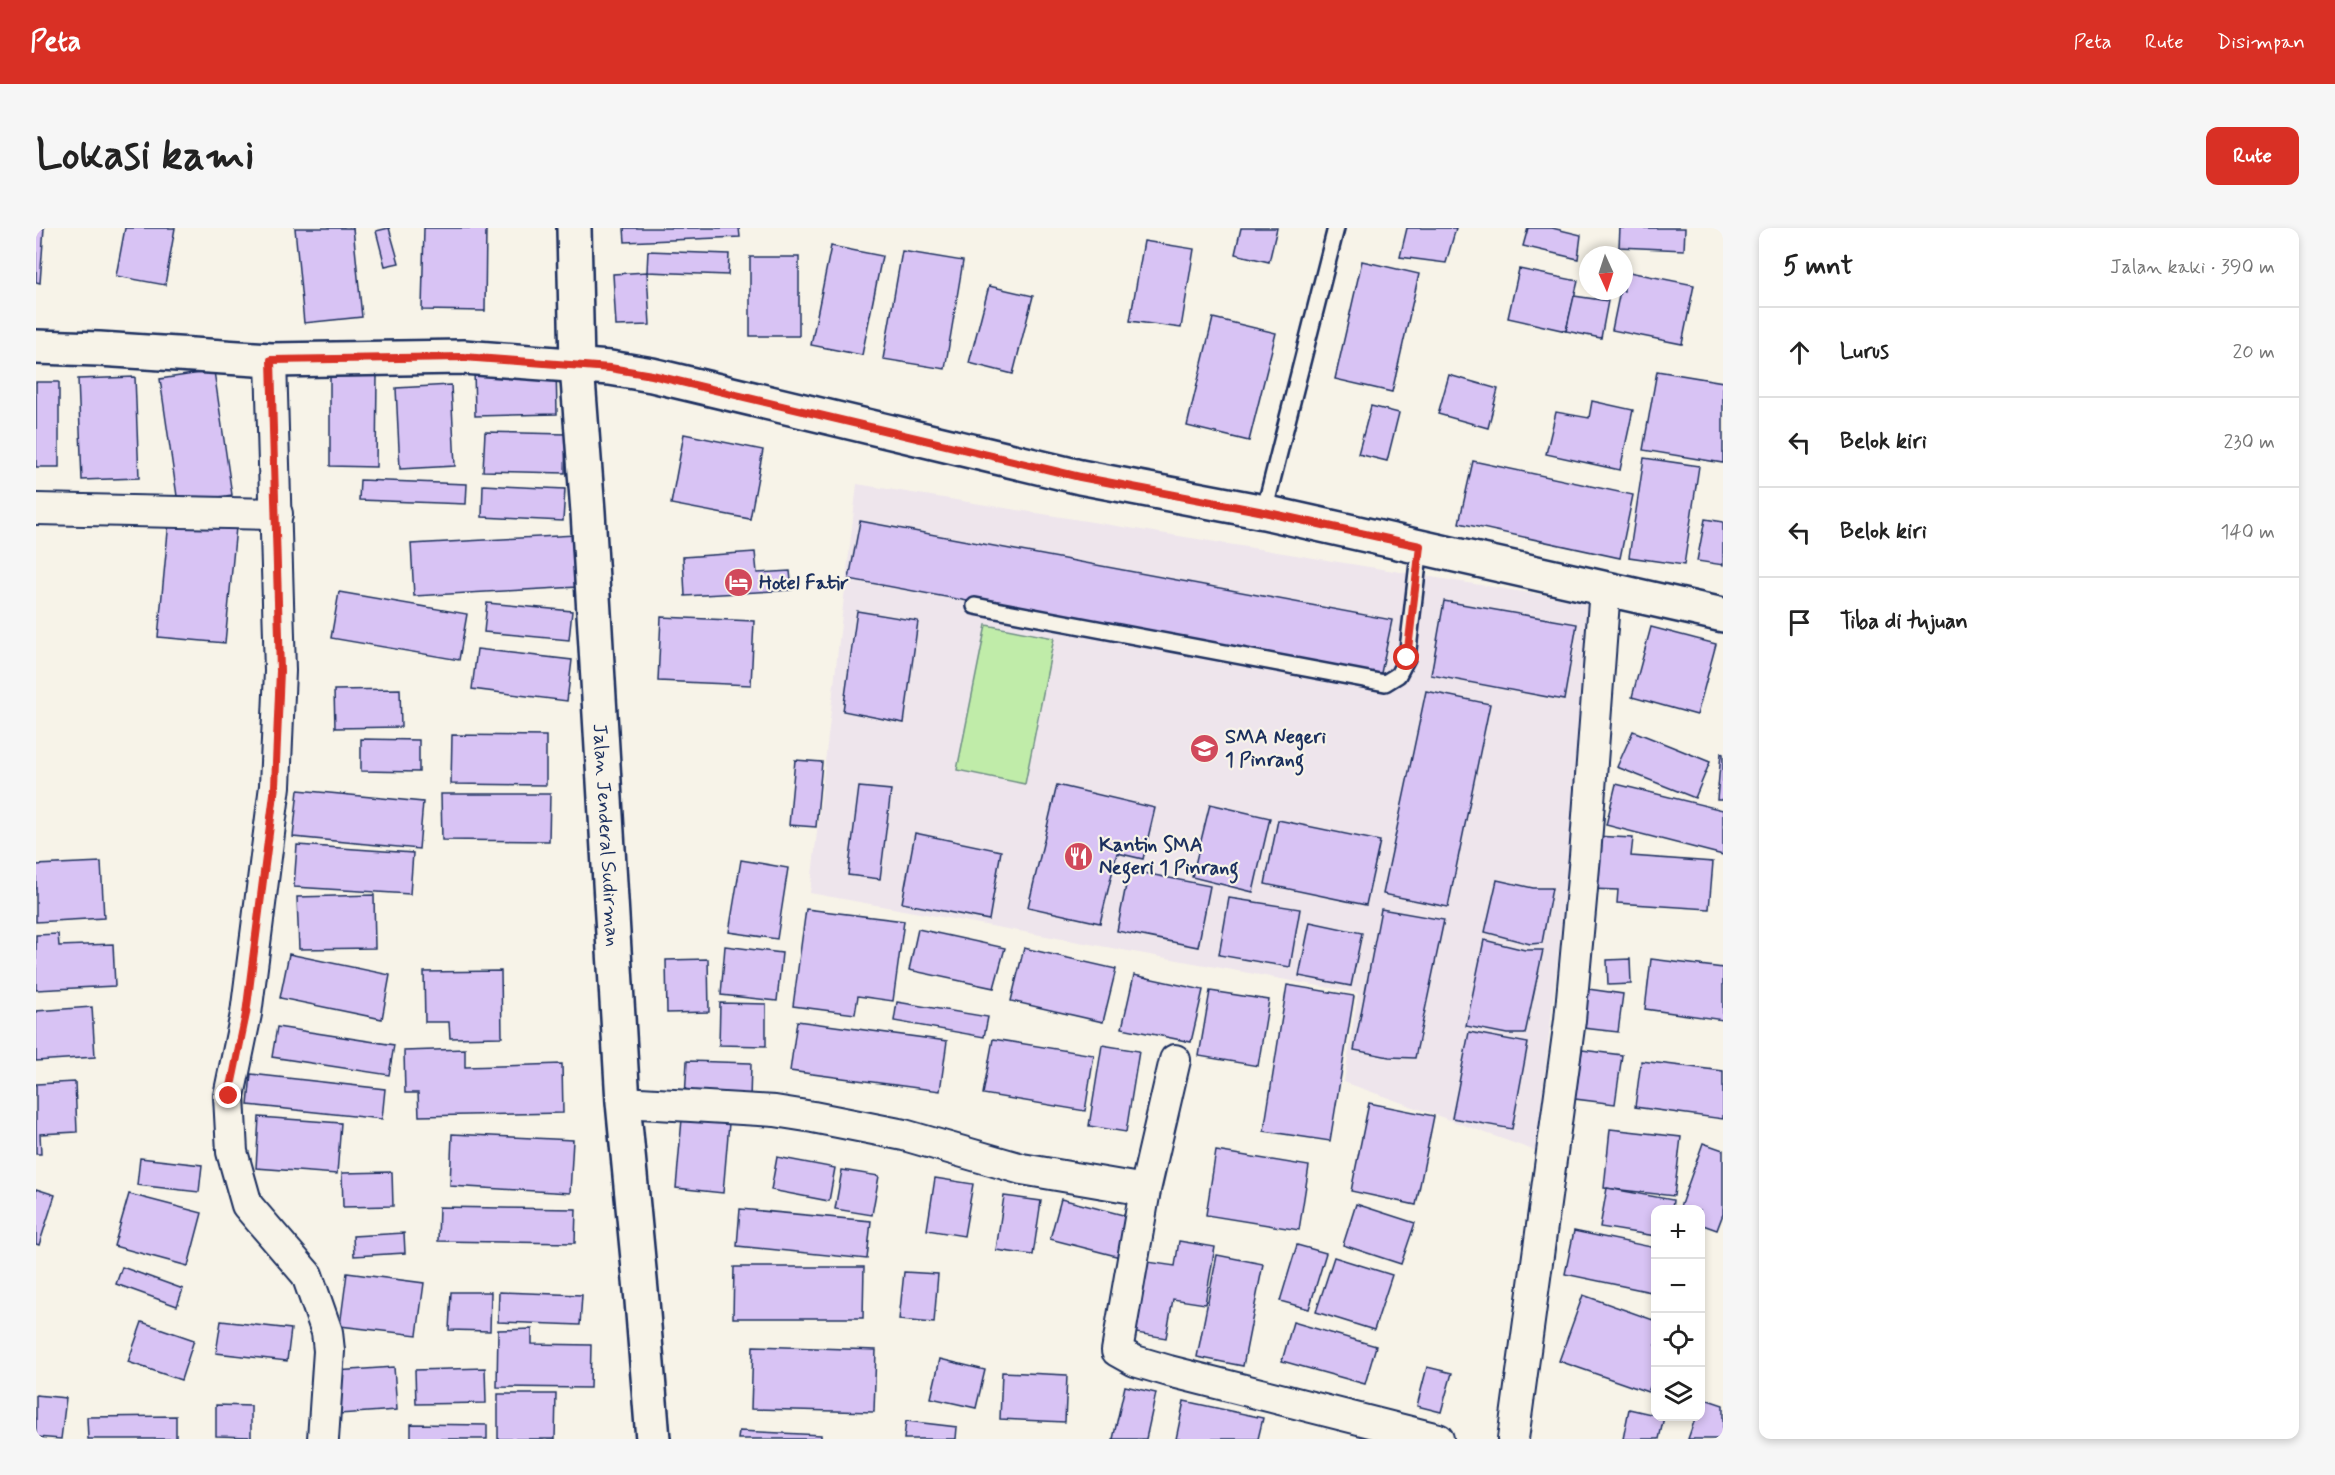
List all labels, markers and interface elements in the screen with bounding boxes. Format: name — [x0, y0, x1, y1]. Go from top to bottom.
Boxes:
text: Peta — [30, 24, 81, 61]
text: Peta — [2074, 28, 2112, 56]
text: Rute — [2145, 28, 2184, 56]
text: Disimpan — [2217, 28, 2305, 56]
button: Rute — [2206, 127, 2299, 185]
text: Lokasi kami — [36, 129, 255, 184]
north arrow — [1579, 246, 1633, 300]
text: 5 mnt — [1783, 250, 1853, 284]
text: Jalan kaki · 390 m — [2110, 254, 2275, 281]
icon: ahead — [1783, 336, 1816, 369]
text: Lurus — [1840, 338, 1889, 366]
text: 20 m — [2232, 339, 2275, 366]
icon: left — [1783, 426, 1816, 459]
text: Belok kiri — [1840, 428, 1927, 456]
text: 230 m — [2223, 429, 2275, 456]
icon: left — [1783, 516, 1816, 549]
text: Belok kiri — [1840, 518, 1927, 546]
text: 140 m — [2221, 519, 2275, 546]
hotel icon: Hotel Fatir — [722, 566, 754, 598]
place label: Hotel Fatir — [759, 570, 849, 597]
icon: arrive — [1783, 606, 1816, 639]
text: Tiba di tujuan — [1840, 608, 1968, 636]
route start — [1393, 644, 1419, 670]
street label: Jalan Jenderal Sudirman — [586, 723, 626, 948]
place label: SMA Negeri 1 Pinrang — [1225, 724, 1326, 776]
school or university icon: SMA Negeri 1 Pinrang — [1188, 732, 1220, 764]
place label: Kantin SMA Negeri 1 Pinrang — [1099, 832, 1239, 884]
restaurant icon: Kantin SMA Negeri 1 Pinrang — [1062, 840, 1094, 872]
route end — [215, 1082, 241, 1108]
map controls — [1651, 1205, 1705, 1421]
button: + — [1651, 1205, 1705, 1259]
button: − — [1651, 1259, 1705, 1313]
button: locate — [1651, 1313, 1705, 1367]
button: layers — [1651, 1367, 1705, 1421]

